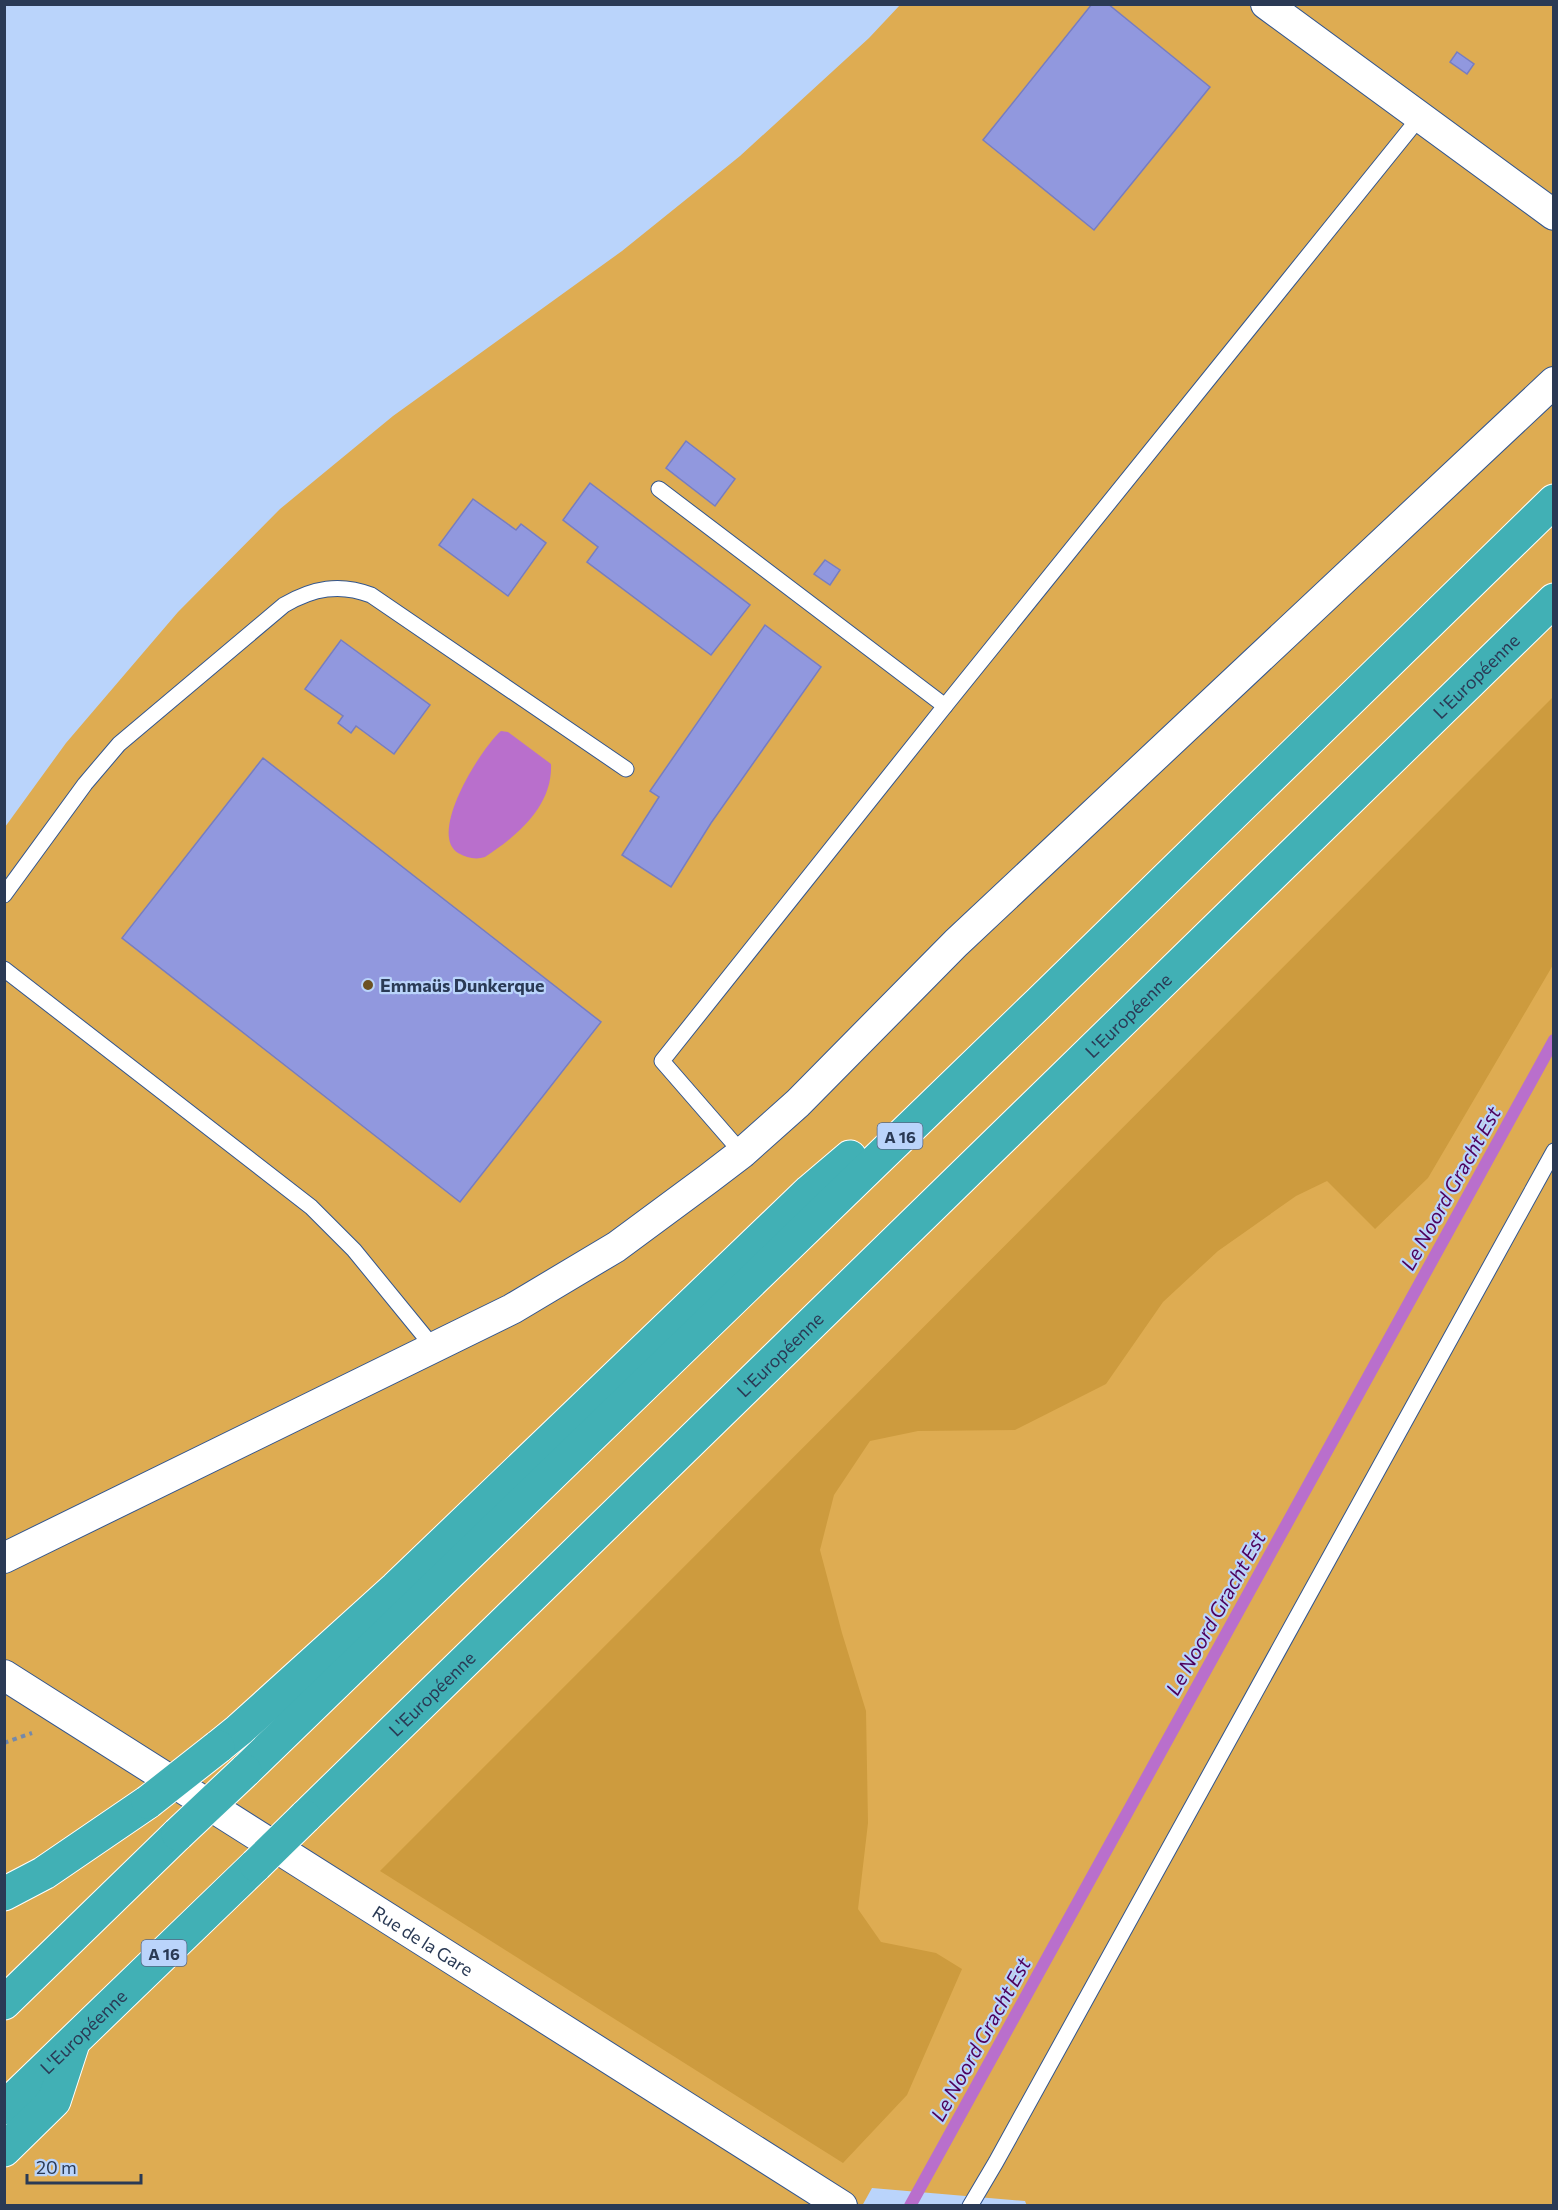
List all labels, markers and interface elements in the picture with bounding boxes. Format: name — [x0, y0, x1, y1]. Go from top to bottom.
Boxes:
street label: L'Européenne — [1428, 629, 1524, 723]
street label: L'Européenne — [1080, 968, 1176, 1062]
place label: Emmaüs Dunkerque — [380, 974, 544, 996]
marker: Emmaüs Dunkerque — [361, 978, 375, 992]
water label: Le Noord Gracht Est — [1395, 1101, 1505, 1274]
road number: A 16 — [878, 1123, 922, 1149]
street label: L'Européenne — [732, 1307, 828, 1401]
water label: Le Noord Gracht Est — [1160, 1526, 1270, 1699]
street label: L'Européenne — [384, 1646, 480, 1740]
street label: Rue de la Gare — [369, 1900, 477, 1980]
road number: A 16 — [142, 1940, 186, 1966]
water label: Le Noord Gracht Est — [925, 1952, 1035, 2125]
street label: L'Européenne — [35, 1985, 131, 2078]
scale bar — [27, 2147, 141, 2185]
text: 20 m — [36, 2156, 77, 2178]

